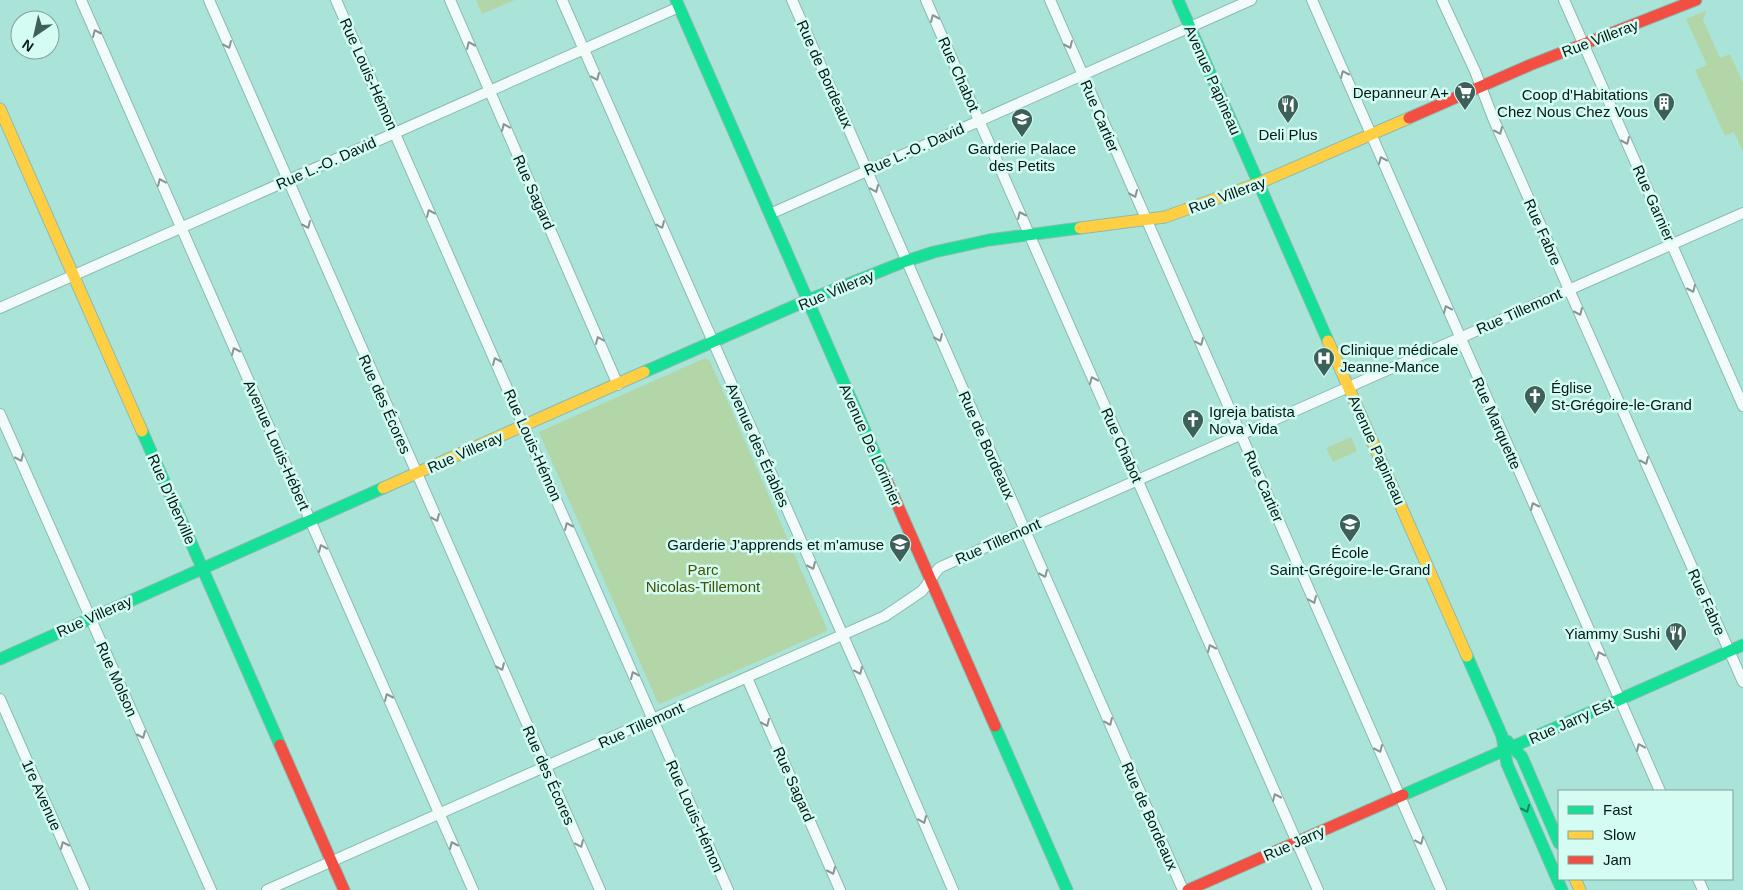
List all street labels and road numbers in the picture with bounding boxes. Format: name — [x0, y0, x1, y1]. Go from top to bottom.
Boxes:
street label: Rue Louis-Hémon — [337, 15, 401, 133]
street label: Rue Villeray — [1559, 15, 1641, 60]
street label: Rue de Bordeaux — [793, 17, 857, 131]
street label: Avenue Papineau — [1181, 23, 1245, 137]
street label: Rue Chabot — [935, 34, 983, 115]
street label: Rue Cartier — [1077, 77, 1123, 155]
street label: Rue L.-O. David — [861, 119, 967, 179]
street label: Rue L.-O. David — [273, 133, 379, 193]
street label: Rue Sagard — [510, 152, 558, 232]
street label: Rue Garnier — [1630, 162, 1678, 244]
street label: Rue Villeray — [1186, 173, 1268, 217]
street label: Rue Fabre — [1521, 196, 1565, 268]
street label: Rue Villeray — [796, 266, 877, 314]
street label: Rue Tillemont — [1474, 284, 1565, 337]
street label: Rue des Écores — [356, 352, 414, 456]
street label: Rue Marquette — [1469, 374, 1525, 472]
street label: Avenue Louis-Hébert — [241, 377, 314, 513]
street label: Avenue des Érables — [723, 380, 793, 510]
street label: Avenue De Lorimier — [836, 381, 906, 509]
street label: Rue Louis-Hémon — [501, 386, 565, 504]
street label: Rue de Bordeaux — [955, 388, 1019, 502]
street label: Avenue Papineau — [1345, 393, 1409, 507]
street label: Rue Chabot — [1098, 405, 1146, 486]
street label: Rue Villeray — [425, 428, 506, 476]
street label: Rue Cartier — [1241, 448, 1287, 524]
street label: Rue D'Iberville — [144, 451, 200, 547]
street label: Rue Tillemont — [953, 514, 1044, 567]
street label: Rue Fabre — [1685, 566, 1729, 638]
street label: Rue Villeray — [54, 592, 135, 640]
street label: Rue Molson — [93, 639, 141, 719]
street label: Rue Jarry Est — [1526, 694, 1617, 747]
street label: Rue Tillemont — [596, 698, 687, 751]
street label: Rue des Écores — [520, 723, 578, 827]
street label: Rue Sagard — [770, 744, 818, 824]
street label: 1re Avenue — [19, 757, 65, 833]
street label: Rue Louis-Hémon — [663, 757, 727, 875]
street label: Rue de Bordeaux — [1118, 759, 1182, 873]
street label: Rue Jarry — [1261, 822, 1328, 864]

